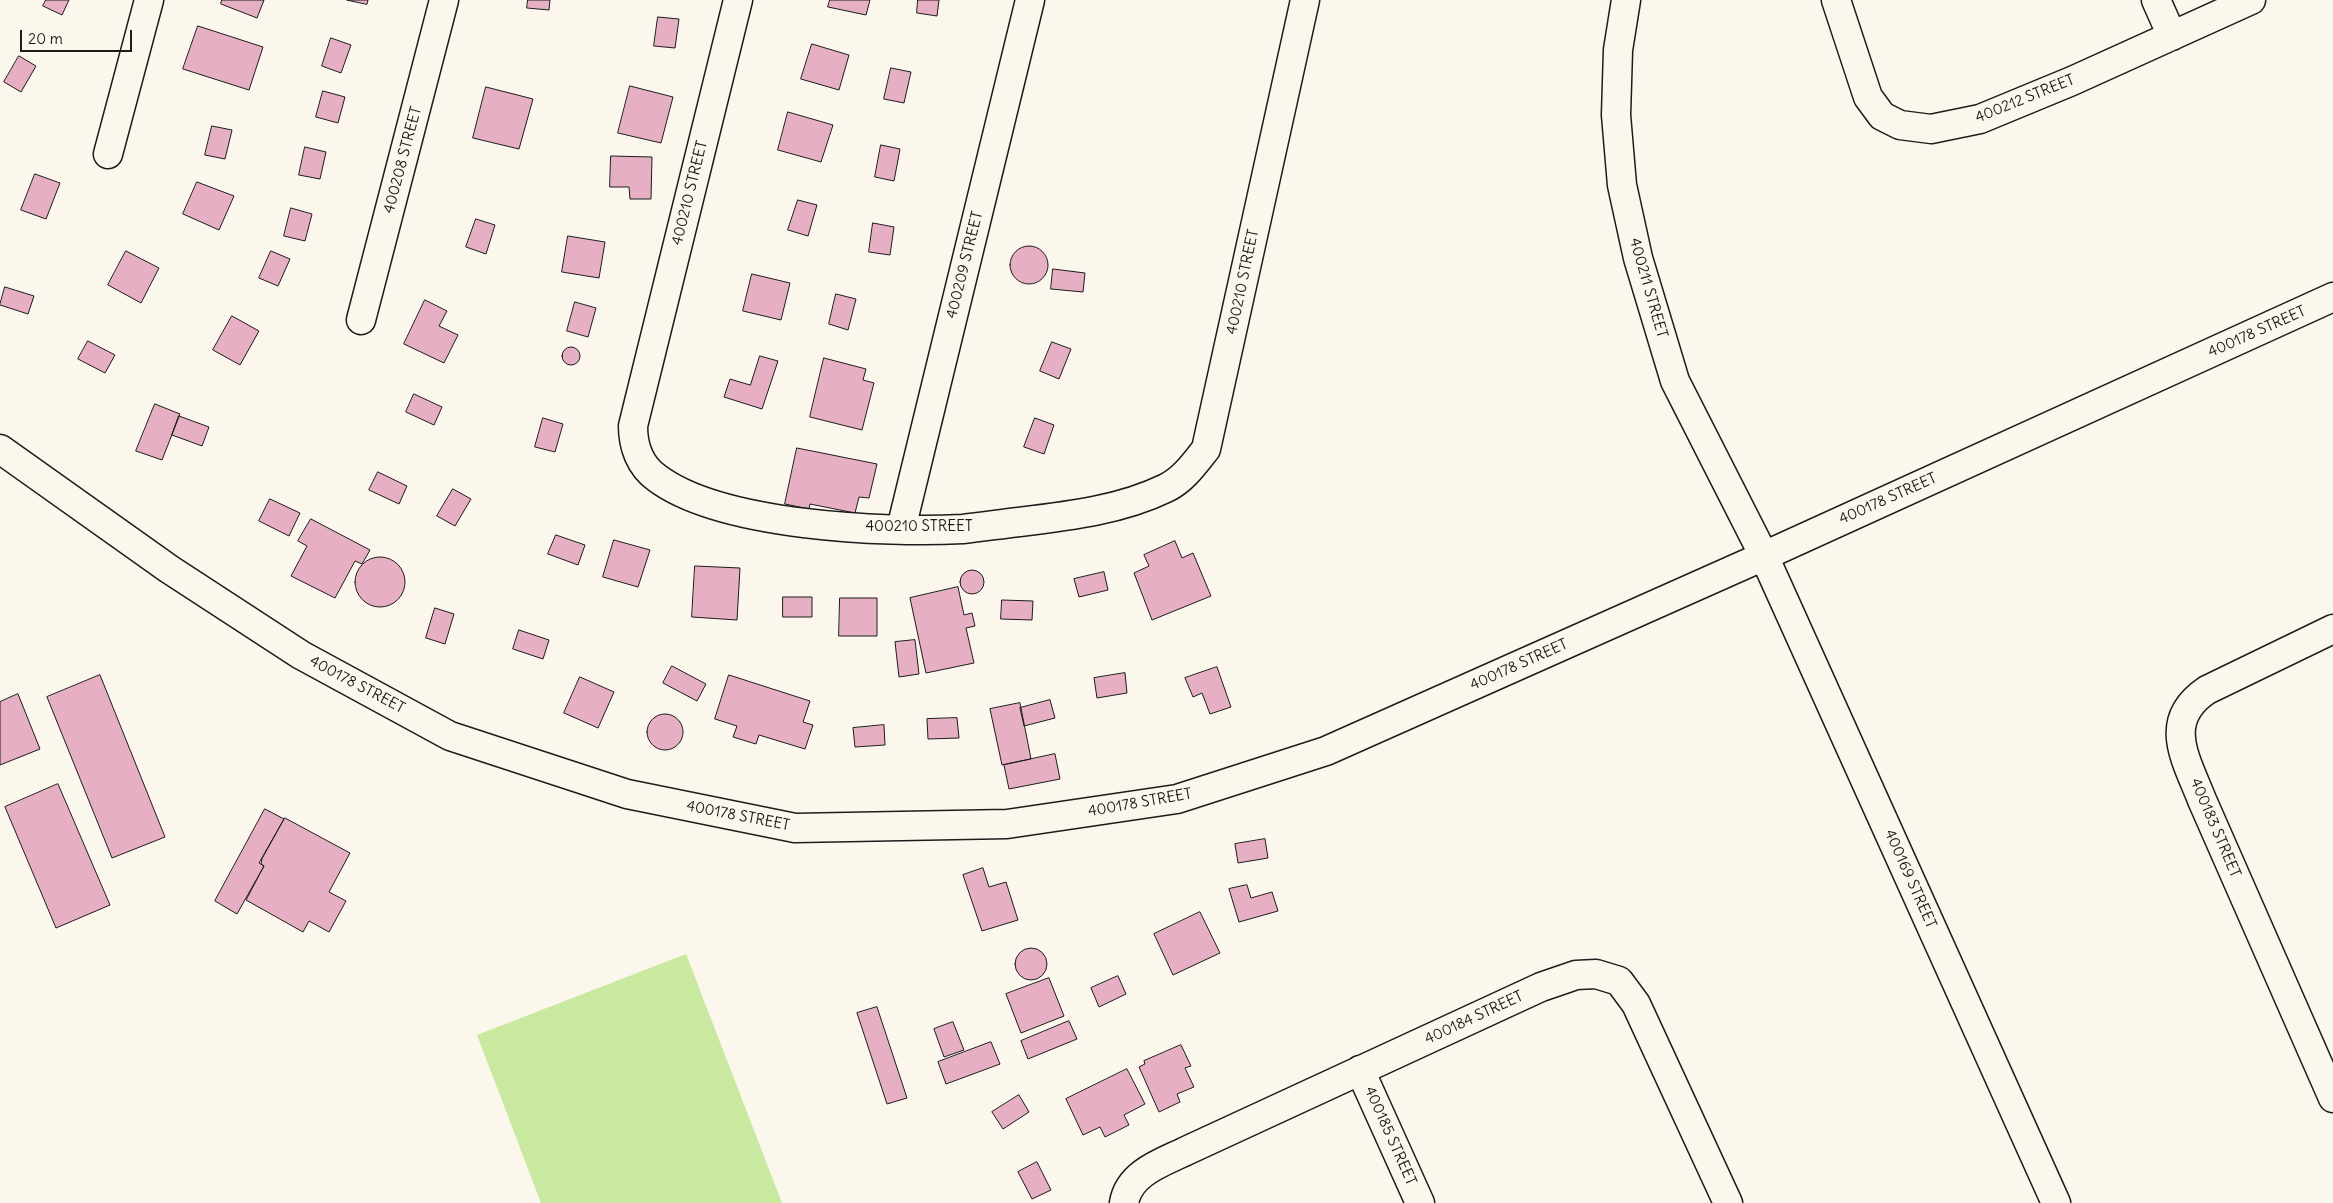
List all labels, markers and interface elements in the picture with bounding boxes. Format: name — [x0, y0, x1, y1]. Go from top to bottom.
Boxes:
scale bar — [22, 20, 135, 52]
text: 20 m — [28, 29, 63, 48]
street label: 400212 STREET — [1973, 71, 2077, 127]
street label: 400208 STREET — [380, 105, 426, 215]
street label: 400210 STREET — [668, 139, 712, 247]
street label: 400209 STREET — [943, 210, 987, 320]
street label: 400210 STREET — [1223, 228, 1263, 336]
street label: 400211 STREET — [1625, 236, 1671, 340]
street label: 400178 STREET — [2205, 302, 2309, 362]
street label: 400178 STREET — [1836, 469, 1940, 529]
street label: 400210 STREET — [865, 518, 973, 536]
street label: 400178 STREET — [1467, 635, 1571, 695]
street label: 400178 STREET — [306, 652, 408, 718]
street label: 400183 STREET — [2186, 776, 2244, 880]
street label: 400178 STREET — [1087, 785, 1193, 821]
street label: 400178 STREET — [685, 797, 791, 835]
street label: 400169 STREET — [1880, 827, 1940, 931]
street label: 400184 STREET — [1422, 987, 1526, 1049]
street label: 400185 STREET — [1360, 1084, 1420, 1188]

